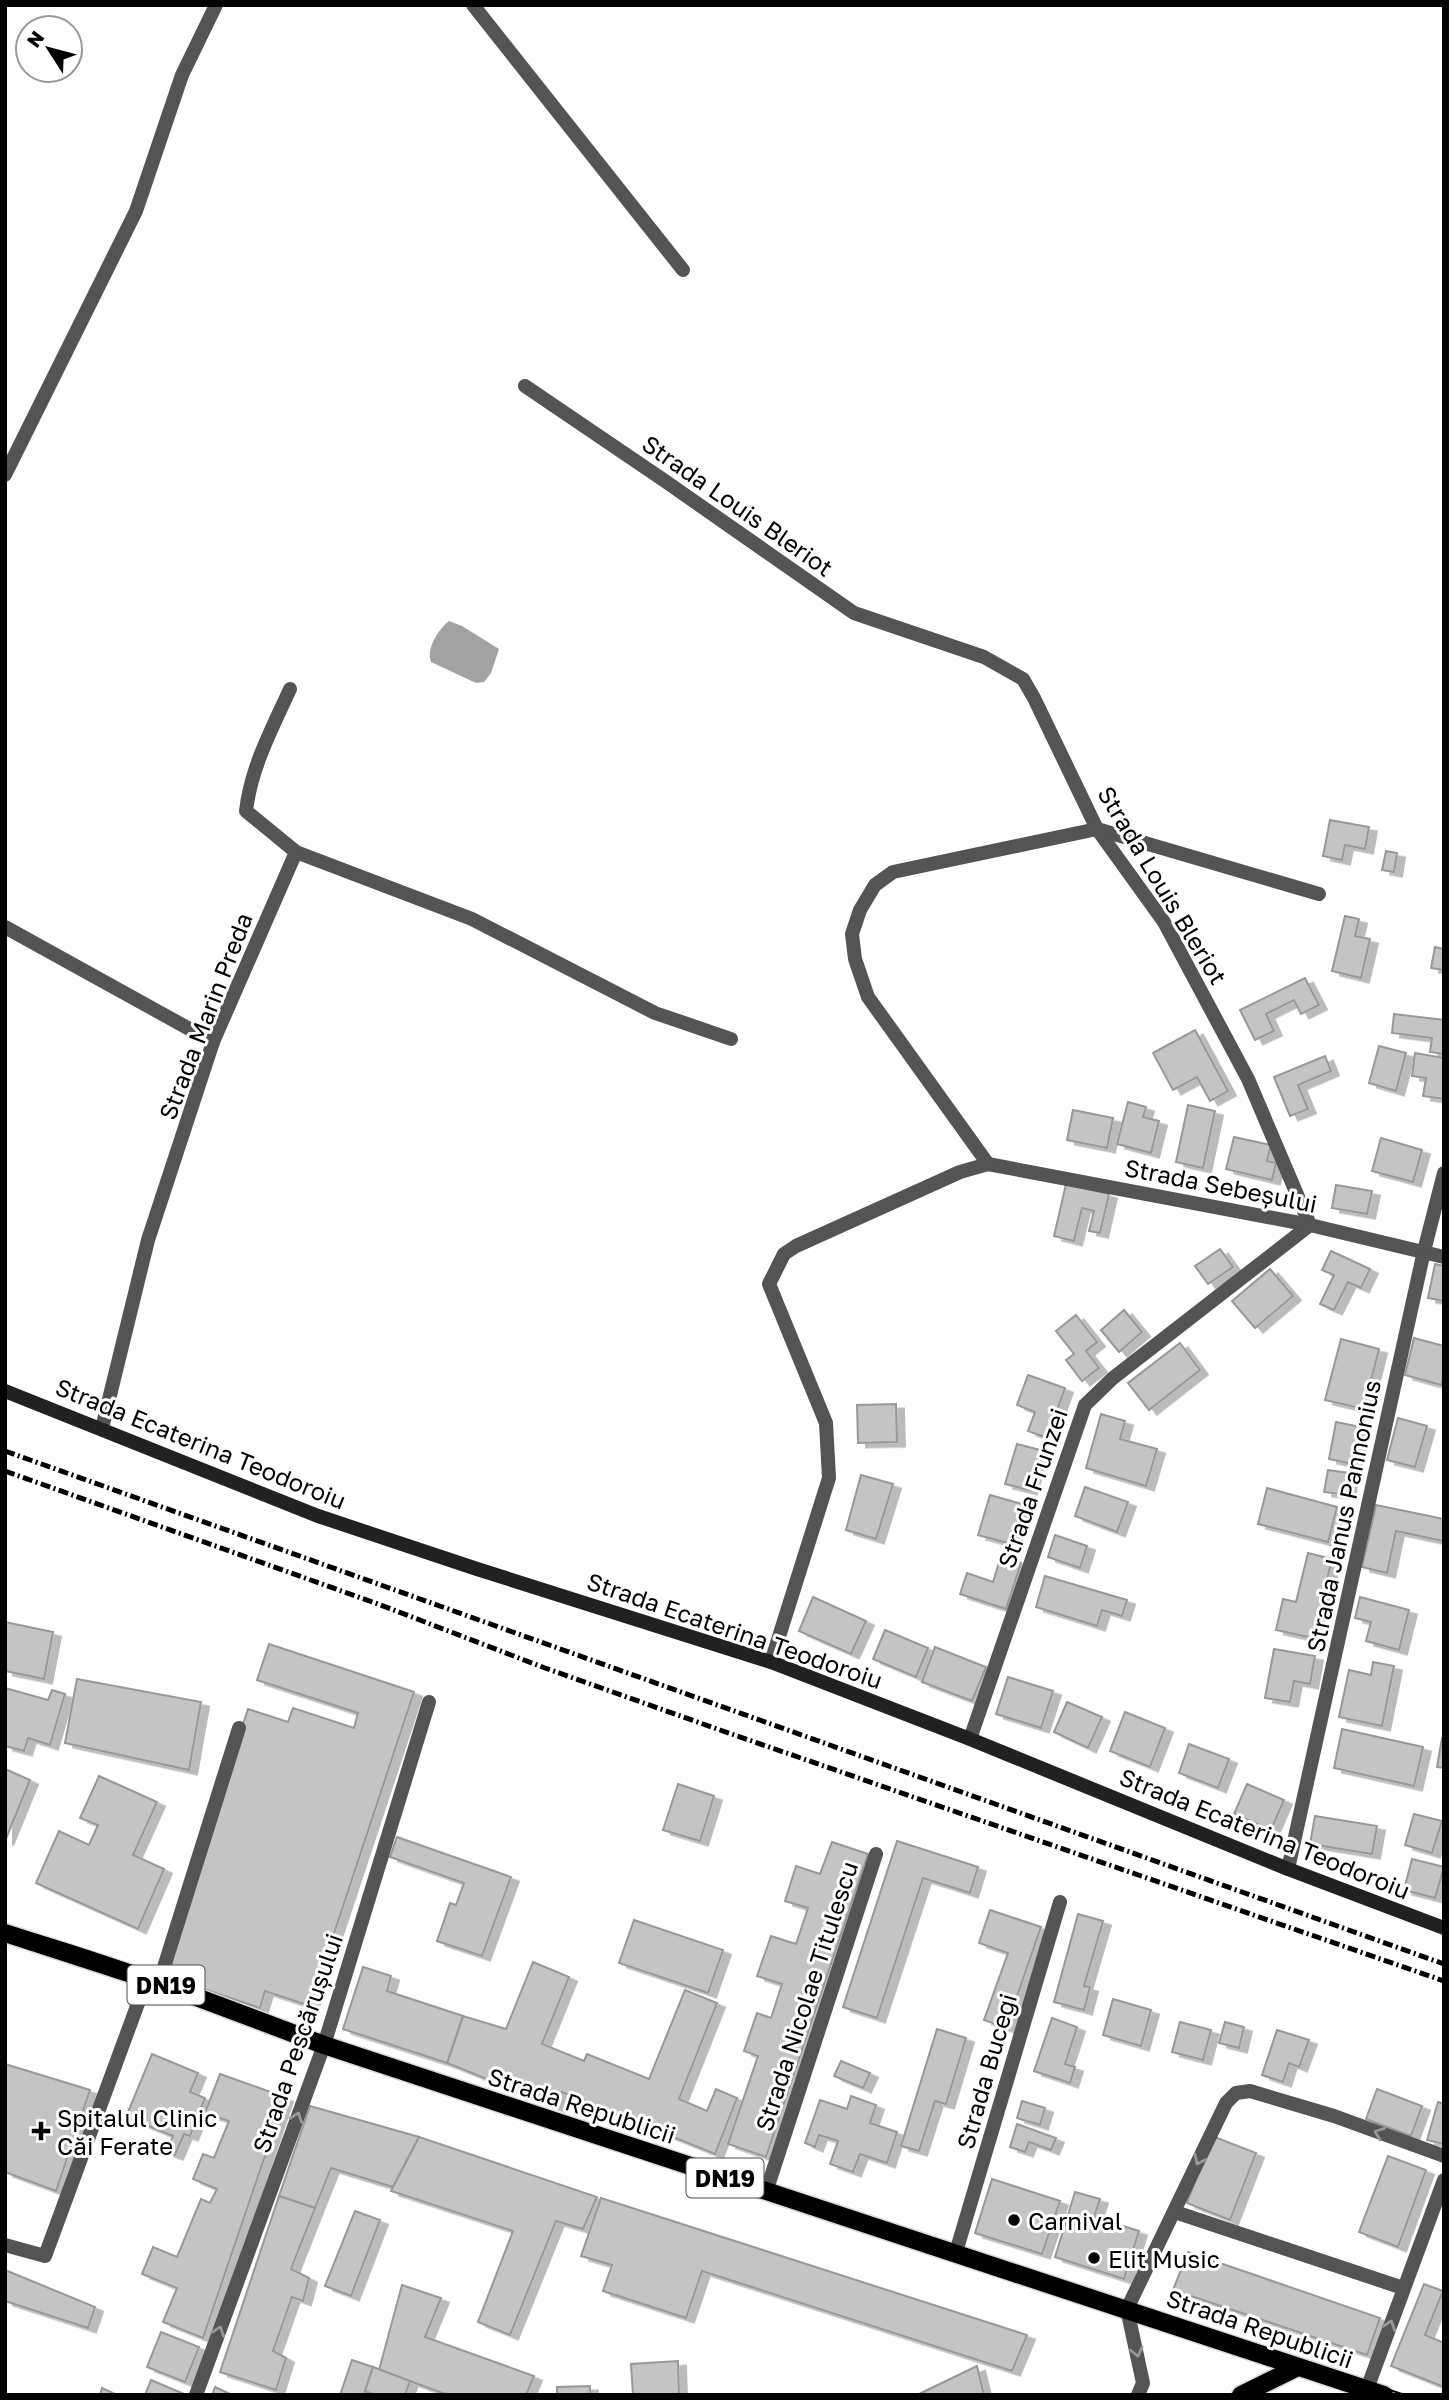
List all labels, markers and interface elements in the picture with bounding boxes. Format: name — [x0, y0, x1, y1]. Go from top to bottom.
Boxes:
north arrow — [14, 14, 84, 84]
text: N — [21, 26, 48, 51]
street label: Strada Louis Bleriot — [637, 428, 839, 582]
street label: Strada Louis Bleriot — [1092, 781, 1234, 989]
street label: Strada Marin Preda — [152, 908, 258, 1124]
street label: Strada Sebeșului — [1122, 1152, 1320, 1219]
street label: Strada Ecaterina Teodoroiu — [52, 1371, 350, 1515]
street label: Strada Janus Pannonius — [1300, 1377, 1386, 1655]
street label: Strada Frunzei — [991, 1404, 1073, 1572]
street label: Strada Ecaterina Teodoroiu — [583, 1566, 887, 1694]
street label: Strada Ecaterina Teodoroiu — [1116, 1761, 1414, 1905]
street label: Strada Nicolae Titulescu — [749, 1857, 863, 2135]
street label: Strada Pescărușului — [246, 1930, 349, 2157]
road number: DN19 — [128, 1966, 204, 2004]
street label: Strada Bucegi — [950, 1990, 1022, 2152]
street label: Strada Republicii — [485, 2061, 679, 2149]
place label: Spitalul Clinic Căi Ferate — [57, 2103, 217, 2160]
one-way arrow — [289, 2111, 303, 2123]
marker: Spitalul Clinic Căi Ferate — [31, 2121, 51, 2141]
one-way arrow — [1374, 2127, 1386, 2141]
one-way arrow — [1193, 2152, 1207, 2165]
road number: DN19 — [686, 2158, 764, 2198]
place label: Carnival — [1028, 2206, 1122, 2235]
marker: Carnival — [1006, 2212, 1022, 2228]
place label: Elit Music — [1108, 2244, 1220, 2273]
marker: Elit Music — [1086, 2250, 1102, 2266]
street label: Strada Republicii — [1163, 2282, 1357, 2374]
one-way arrow — [1382, 2319, 1396, 2331]
one-way arrow — [211, 2325, 225, 2337]
one-way arrow — [1129, 2346, 1144, 2358]

